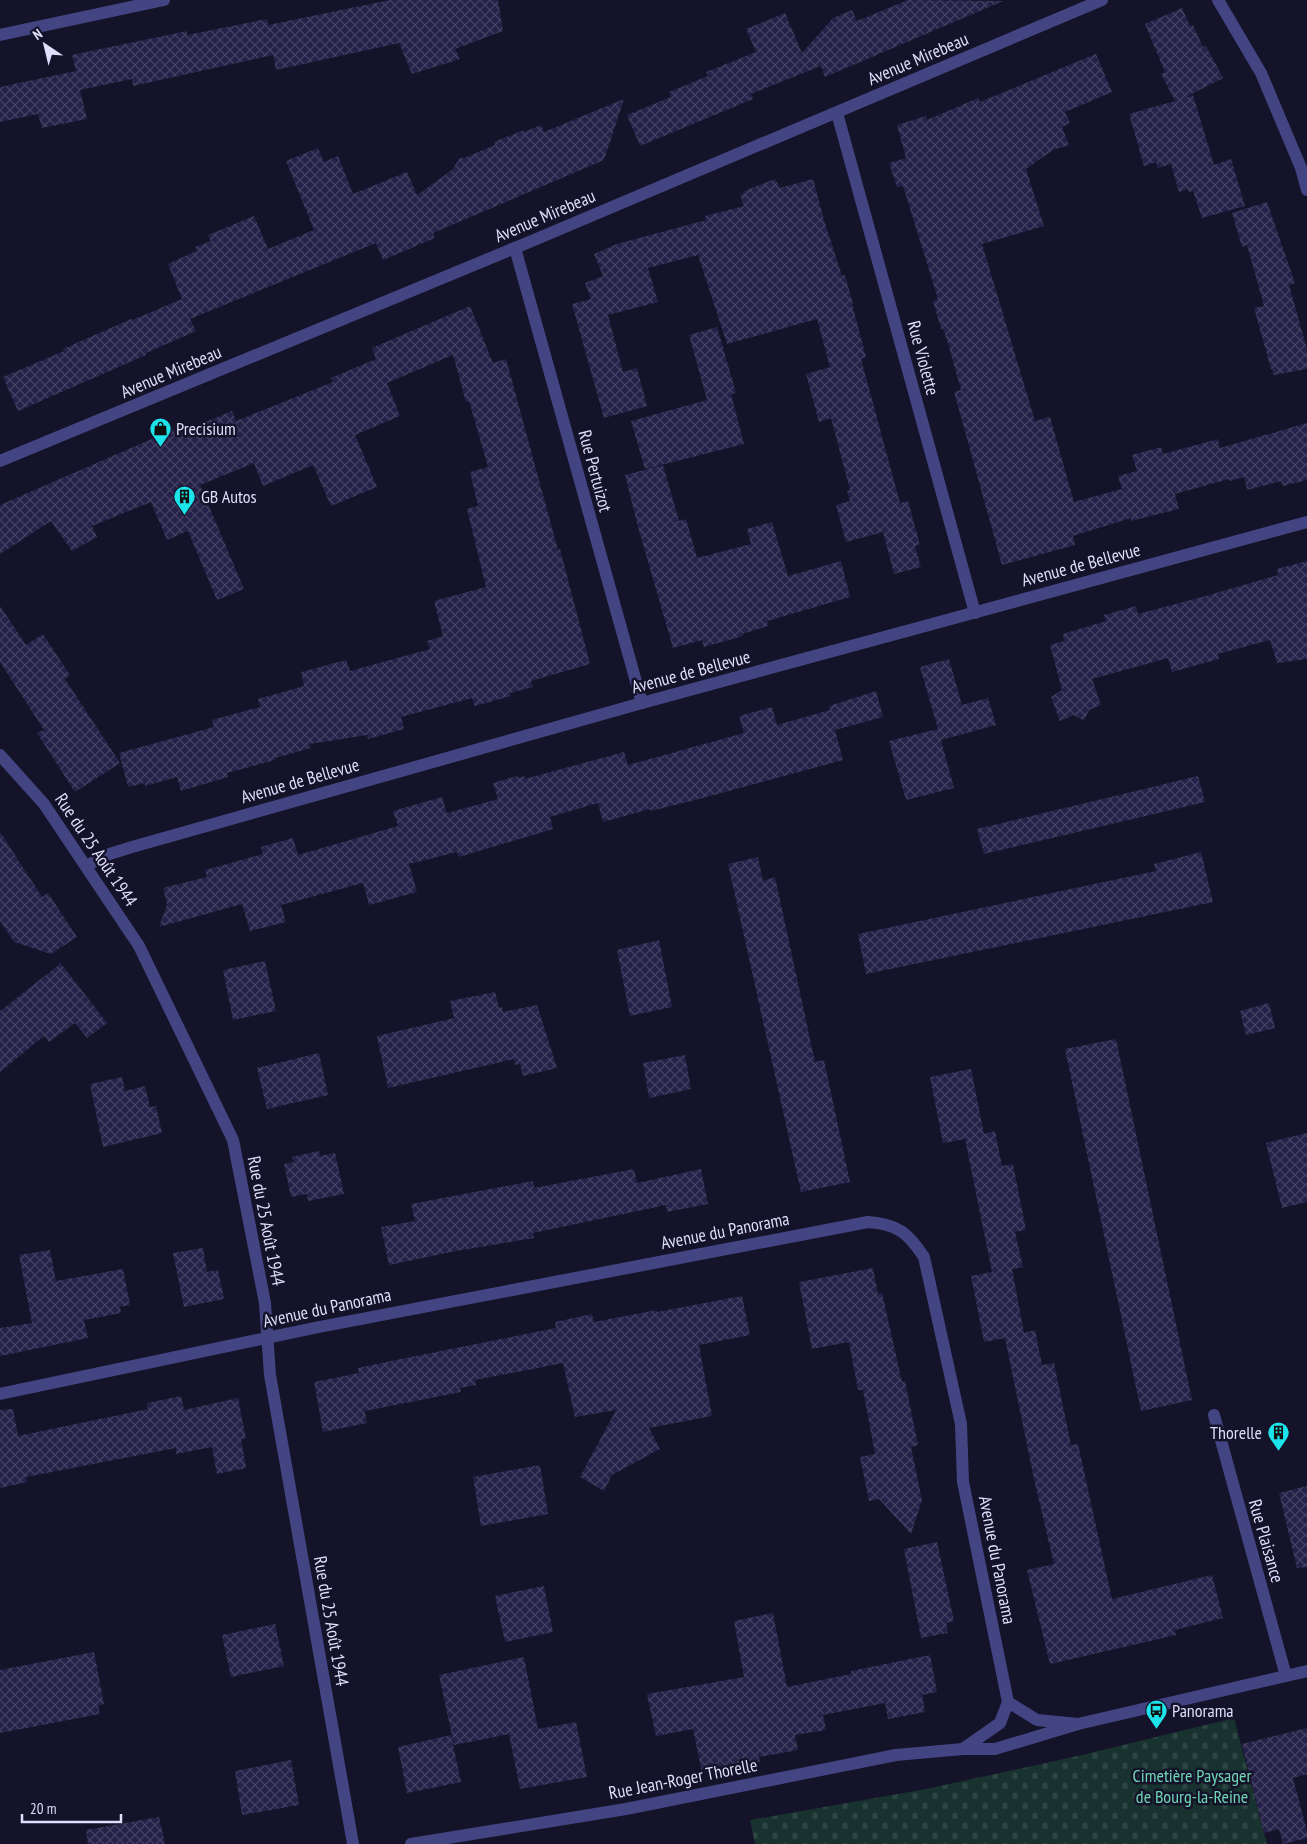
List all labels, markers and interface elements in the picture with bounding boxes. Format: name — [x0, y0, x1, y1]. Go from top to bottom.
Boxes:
north arrow — [20, 20, 70, 70]
text: N — [29, 25, 46, 44]
street label: Avenue Mirebeau — [864, 27, 972, 90]
street label: Avenue Mirebeau — [491, 184, 599, 247]
street label: Rue Violette — [903, 318, 944, 398]
street label: Avenue Mirebeau — [117, 340, 225, 403]
shop icon: Precisium — [148, 417, 172, 448]
place label: Precisium — [176, 417, 236, 440]
street label: Rue Pertuizot — [574, 427, 617, 514]
building icon: GB Autos — [173, 485, 197, 516]
place label: GB Autos — [201, 485, 257, 508]
street label: Avenue de Bellevue — [1019, 538, 1143, 591]
street label: Avenue de Bellevue — [629, 645, 753, 698]
street label: Avenue de Bellevue — [238, 753, 362, 808]
street label: Rue du 25 Août 1944 — [50, 789, 143, 911]
street label: Rue du 25 Août 1944 — [243, 1154, 290, 1288]
street label: Avenue du Panorama — [659, 1207, 791, 1254]
street label: Avenue du Panorama — [261, 1283, 393, 1332]
place label: Thorelle — [1210, 1421, 1262, 1444]
building icon: Thorelle — [1266, 1421, 1290, 1452]
street label: Avenue du Panorama — [974, 1494, 1021, 1626]
street label: Rue Plaisance — [1244, 1496, 1289, 1585]
street label: Rue du 25 Août 1944 — [309, 1554, 354, 1688]
bus stop icon: Panorama — [1144, 1699, 1168, 1730]
place label: Panorama — [1172, 1699, 1234, 1722]
street label: Rue Jean-Roger Thorelle — [607, 1753, 759, 1804]
park label: Cimetière Paysager de Bourg-la-Reine — [1133, 1764, 1251, 1808]
scale bar — [22, 1792, 121, 1824]
text: 20 m — [30, 1799, 56, 1818]

